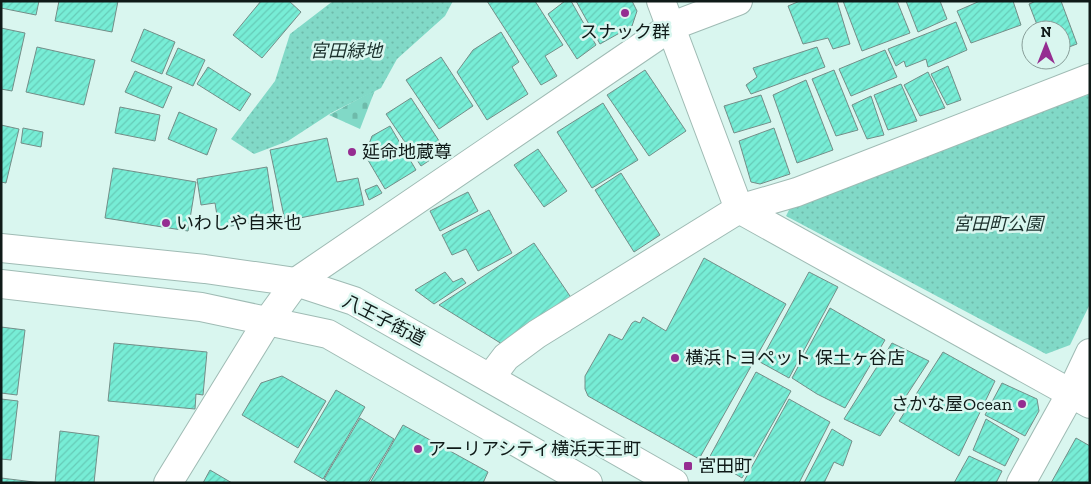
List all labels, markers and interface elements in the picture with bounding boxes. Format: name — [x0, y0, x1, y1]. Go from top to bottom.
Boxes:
marker: スナック群 — [619, 7, 631, 19]
north arrow — [1021, 20, 1071, 70]
place label: スナック群 — [580, 21, 670, 43]
text: N — [1041, 24, 1052, 41]
park label: 宮田緑地 — [310, 40, 384, 62]
place label: 延命地蔵尊 — [362, 141, 452, 163]
marker: 延命地蔵尊 — [346, 146, 358, 158]
place label: いわしや自来也 — [176, 212, 302, 234]
park label: 宮田町公園 — [953, 213, 1046, 235]
marker: いわしや自来也 — [160, 217, 172, 229]
street label: 八王子街道 — [339, 290, 429, 350]
place label: 横浜トヨペット 保土ヶ谷店 — [685, 347, 905, 369]
marker: 横浜トヨペット 保土ヶ谷店 — [669, 352, 681, 364]
place label: さかな屋Ocean — [891, 393, 1013, 415]
marker: さかな屋Ocean — [1016, 398, 1028, 410]
place label: アーリアシティ横浜天王町 — [428, 438, 641, 460]
marker: アーリアシティ横浜天王町 — [412, 443, 424, 455]
place label: 宮田町 — [698, 455, 752, 477]
marker: 宮田町 — [682, 460, 694, 472]

